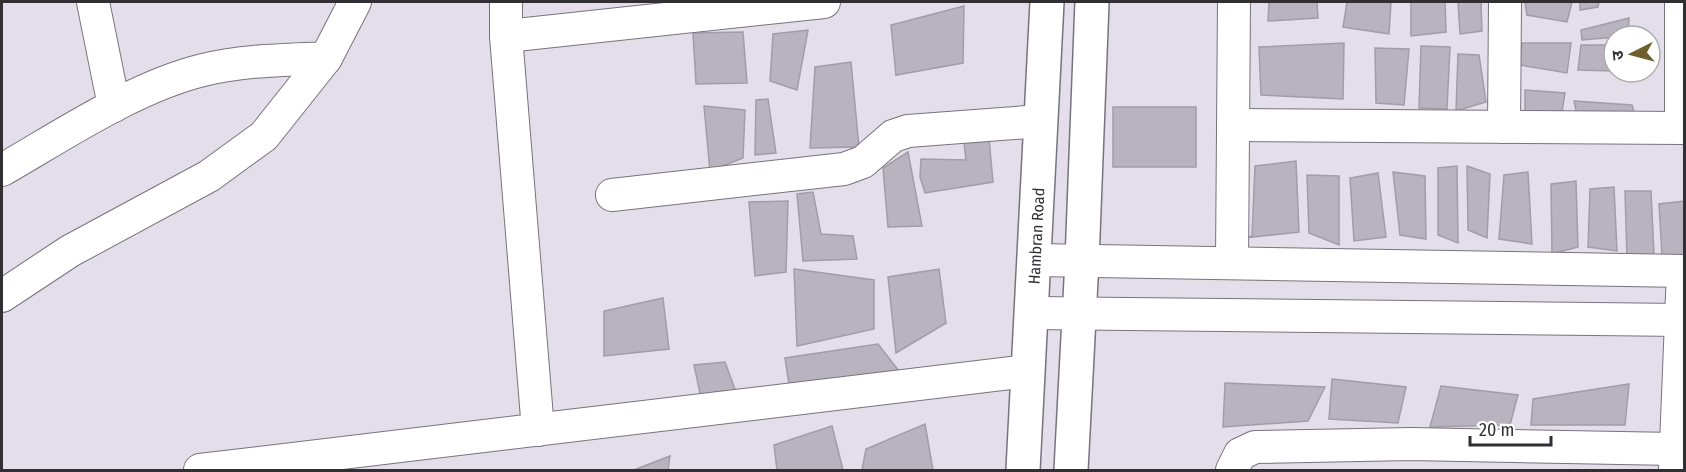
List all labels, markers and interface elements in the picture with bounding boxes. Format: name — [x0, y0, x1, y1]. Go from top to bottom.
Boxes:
north arrow — [1602, 24, 1662, 84]
text: उ — [1608, 49, 1628, 61]
street label: Hambran Road — [1024, 187, 1049, 285]
scale bar — [1470, 409, 1551, 447]
text: 20 m — [1479, 419, 1514, 441]

